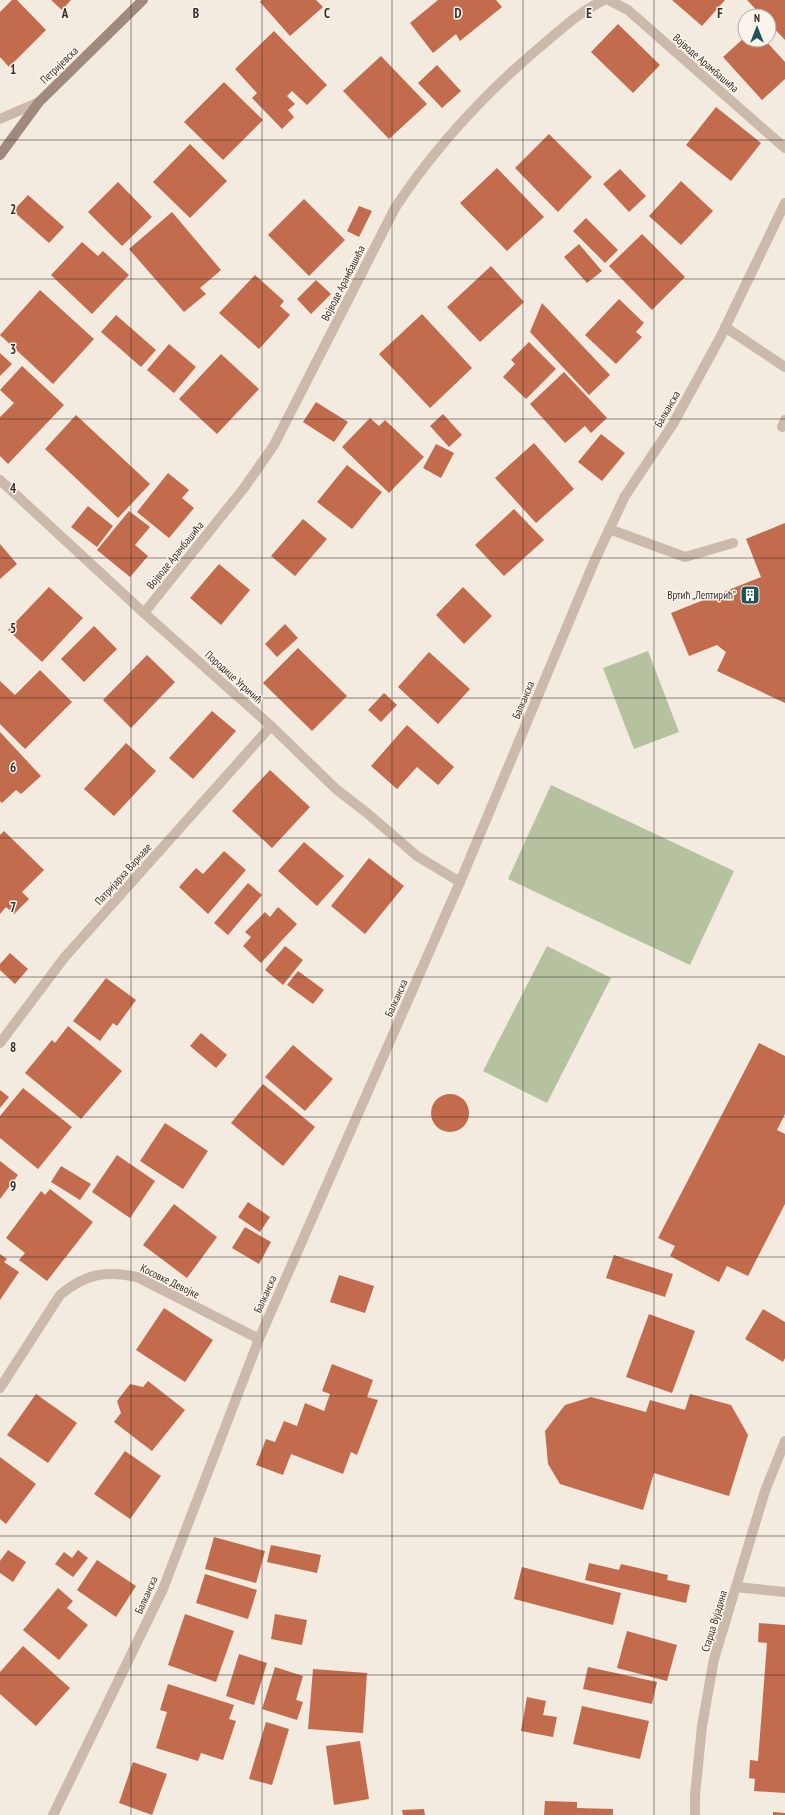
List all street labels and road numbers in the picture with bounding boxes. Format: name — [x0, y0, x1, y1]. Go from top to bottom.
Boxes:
street label: Војводе Арамбашића — [670, 31, 742, 95]
street label: Петријевска — [37, 44, 81, 86]
street label: Војводе Арамбашића — [318, 243, 368, 323]
street label: Балканска — [651, 388, 683, 430]
street label: Војводе Арамбашића — [144, 518, 206, 592]
street label: Породице Угричић — [202, 648, 266, 707]
street label: Балканска — [509, 679, 537, 721]
street label: Патријарха Варнаве — [92, 840, 155, 908]
street label: Балканска — [382, 977, 410, 1019]
street label: Косовке Девојке — [138, 1261, 202, 1302]
street label: Балканска — [251, 1273, 279, 1315]
street label: Балканска — [132, 1574, 160, 1616]
street label: Старца Вујадина — [698, 1588, 730, 1654]

